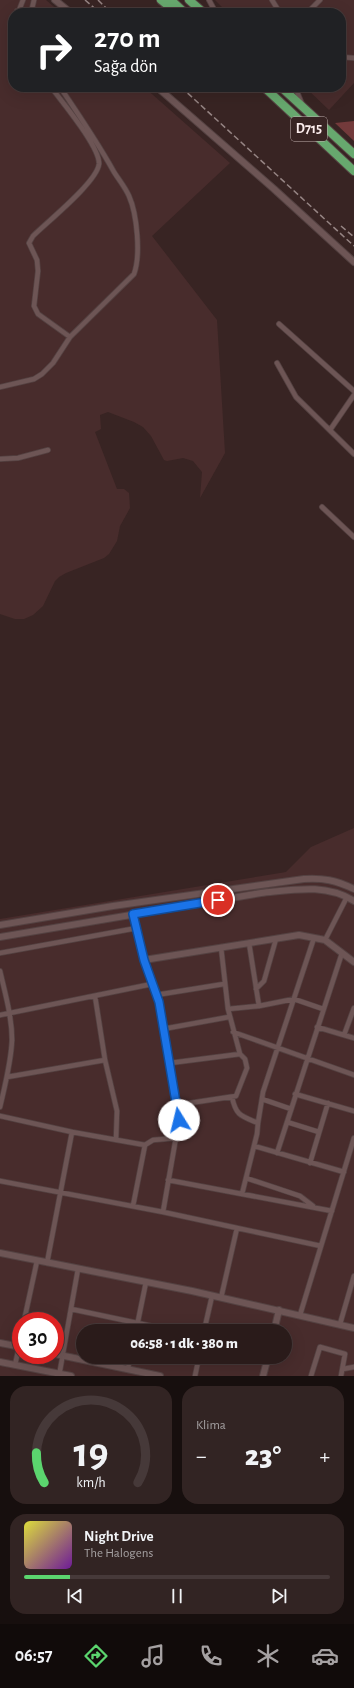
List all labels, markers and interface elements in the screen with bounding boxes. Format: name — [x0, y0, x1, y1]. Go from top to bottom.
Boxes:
icon: right — [28, 24, 80, 76]
text: 270 m — [94, 25, 161, 53]
text: Sağa dön — [94, 58, 158, 76]
road number: D715 — [291, 117, 327, 141]
pin — [201, 883, 235, 917]
icon: arrive — [207, 889, 229, 911]
position arrow — [158, 1099, 200, 1141]
speed limit sign: 30 — [12, 1312, 64, 1364]
text: 06:58 · 1 dk · 380 m — [130, 1336, 238, 1351]
text: Klima — [196, 1419, 226, 1432]
text: 19 — [73, 1433, 109, 1474]
text: 23° — [245, 1441, 281, 1471]
text: − — [196, 1445, 207, 1467]
text: + — [319, 1445, 330, 1467]
text: km/h — [76, 1476, 106, 1490]
text: Night Drive — [84, 1529, 154, 1544]
text: The Halogens — [84, 1547, 153, 1560]
icon: previous — [64, 1585, 86, 1607]
icon: pause — [166, 1585, 188, 1607]
icon: next — [268, 1585, 290, 1607]
icon: directions — [82, 1642, 110, 1670]
icon: music — [139, 1642, 167, 1670]
icon: phone — [197, 1642, 225, 1670]
icon: climate — [254, 1642, 282, 1670]
icon: car — [311, 1642, 339, 1670]
text: 06:57 — [15, 1647, 52, 1665]

